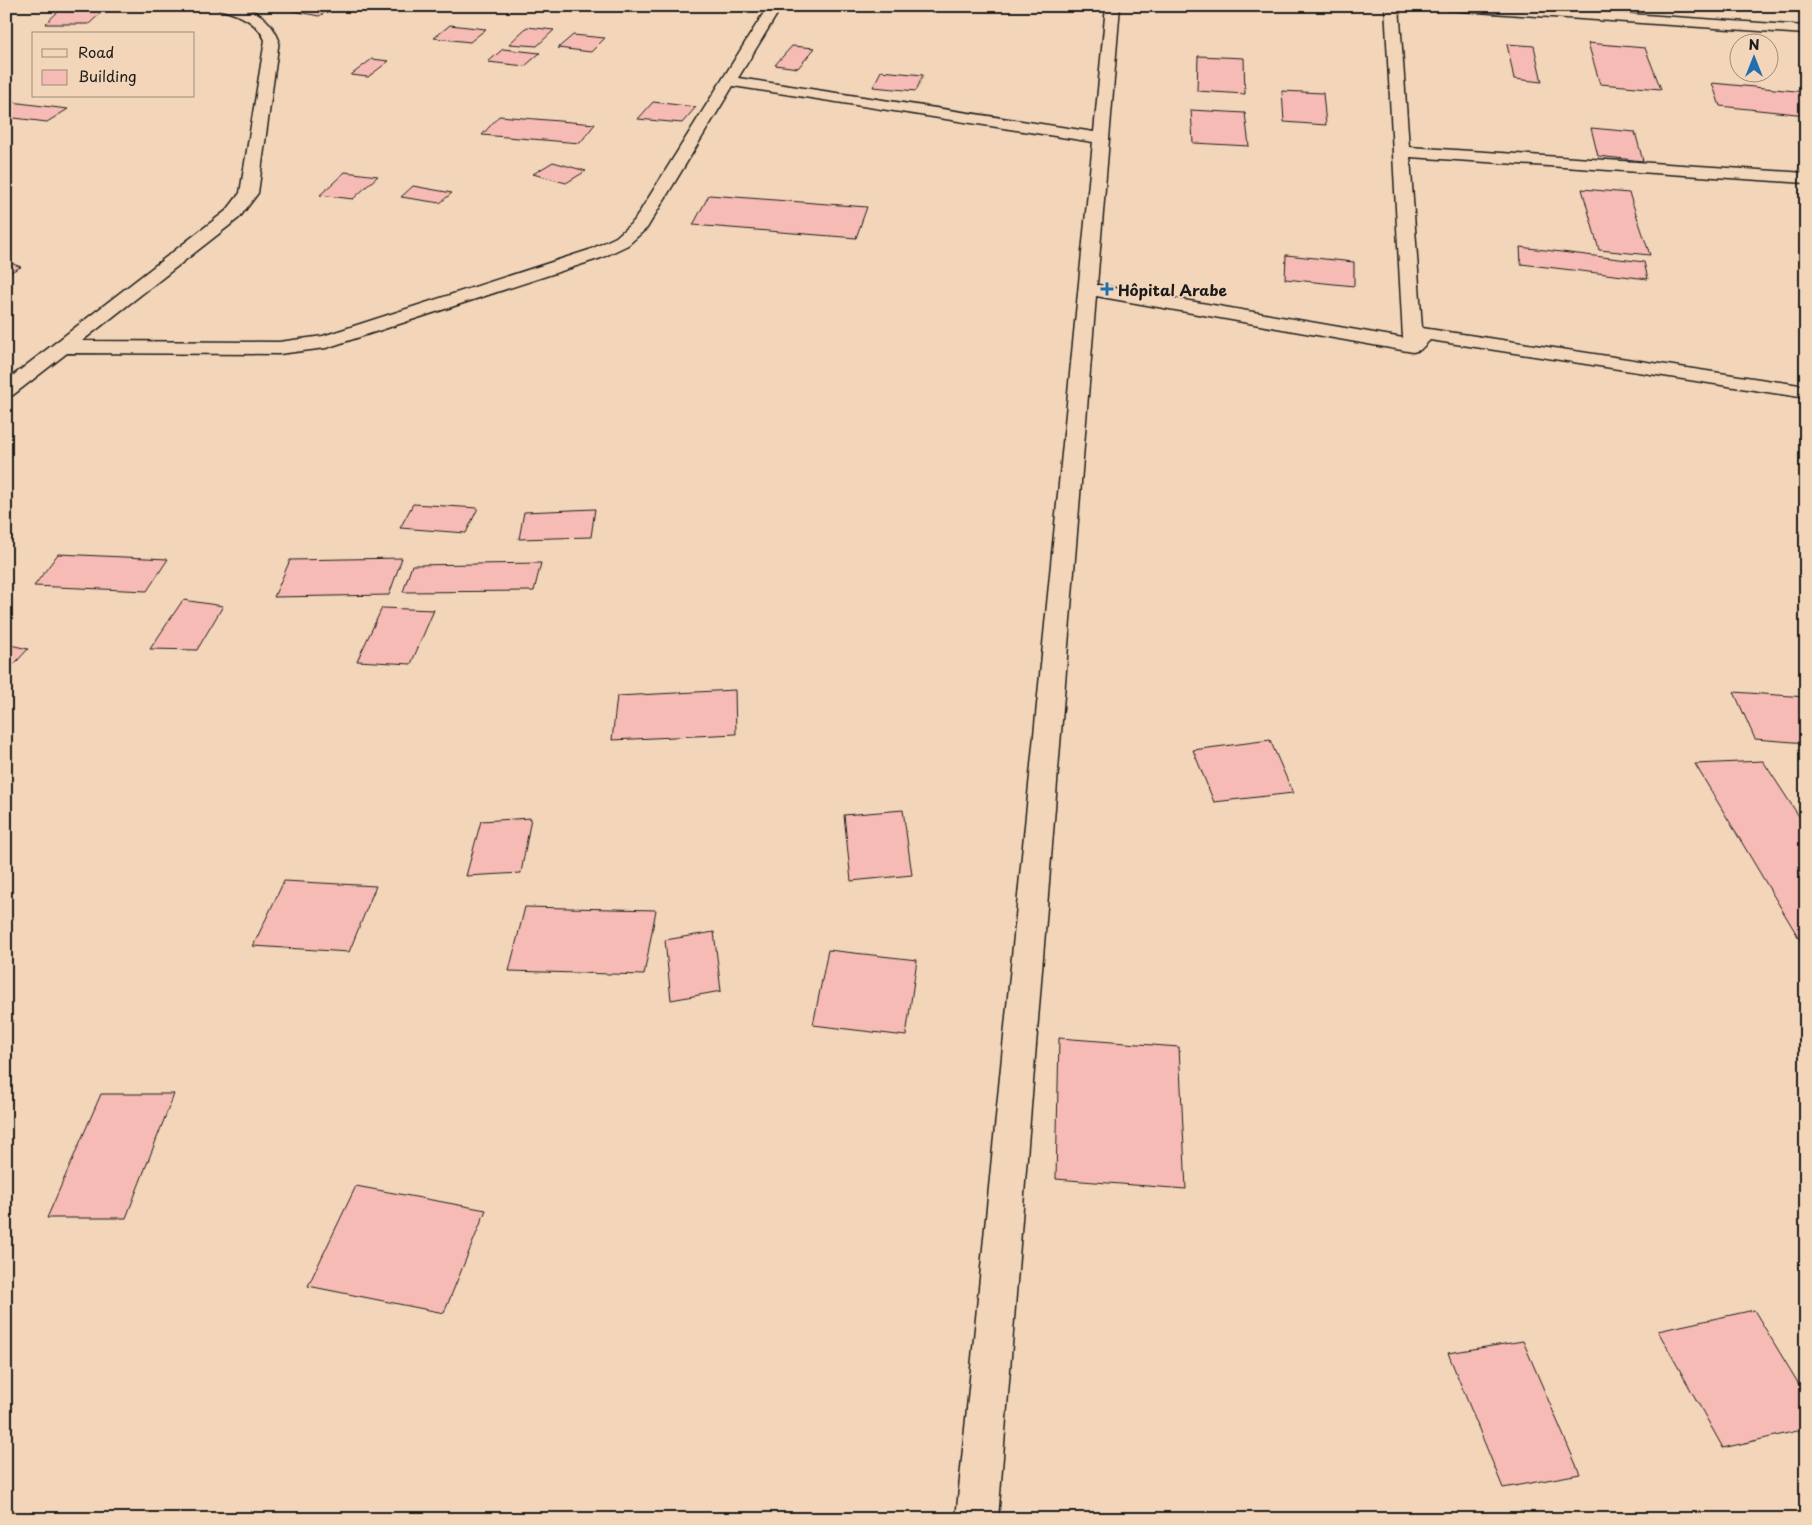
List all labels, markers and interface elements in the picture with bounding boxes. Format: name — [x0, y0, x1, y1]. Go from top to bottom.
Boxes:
legend — [32, 32, 195, 98]
north arrow — [1730, 32, 1780, 82]
text: N — [1748, 34, 1760, 55]
text: Road — [78, 40, 114, 63]
text: Building — [78, 64, 137, 87]
place label: Hôpital Arabe — [1118, 278, 1228, 301]
marker: Hôpital Arabe — [1100, 282, 1114, 296]

